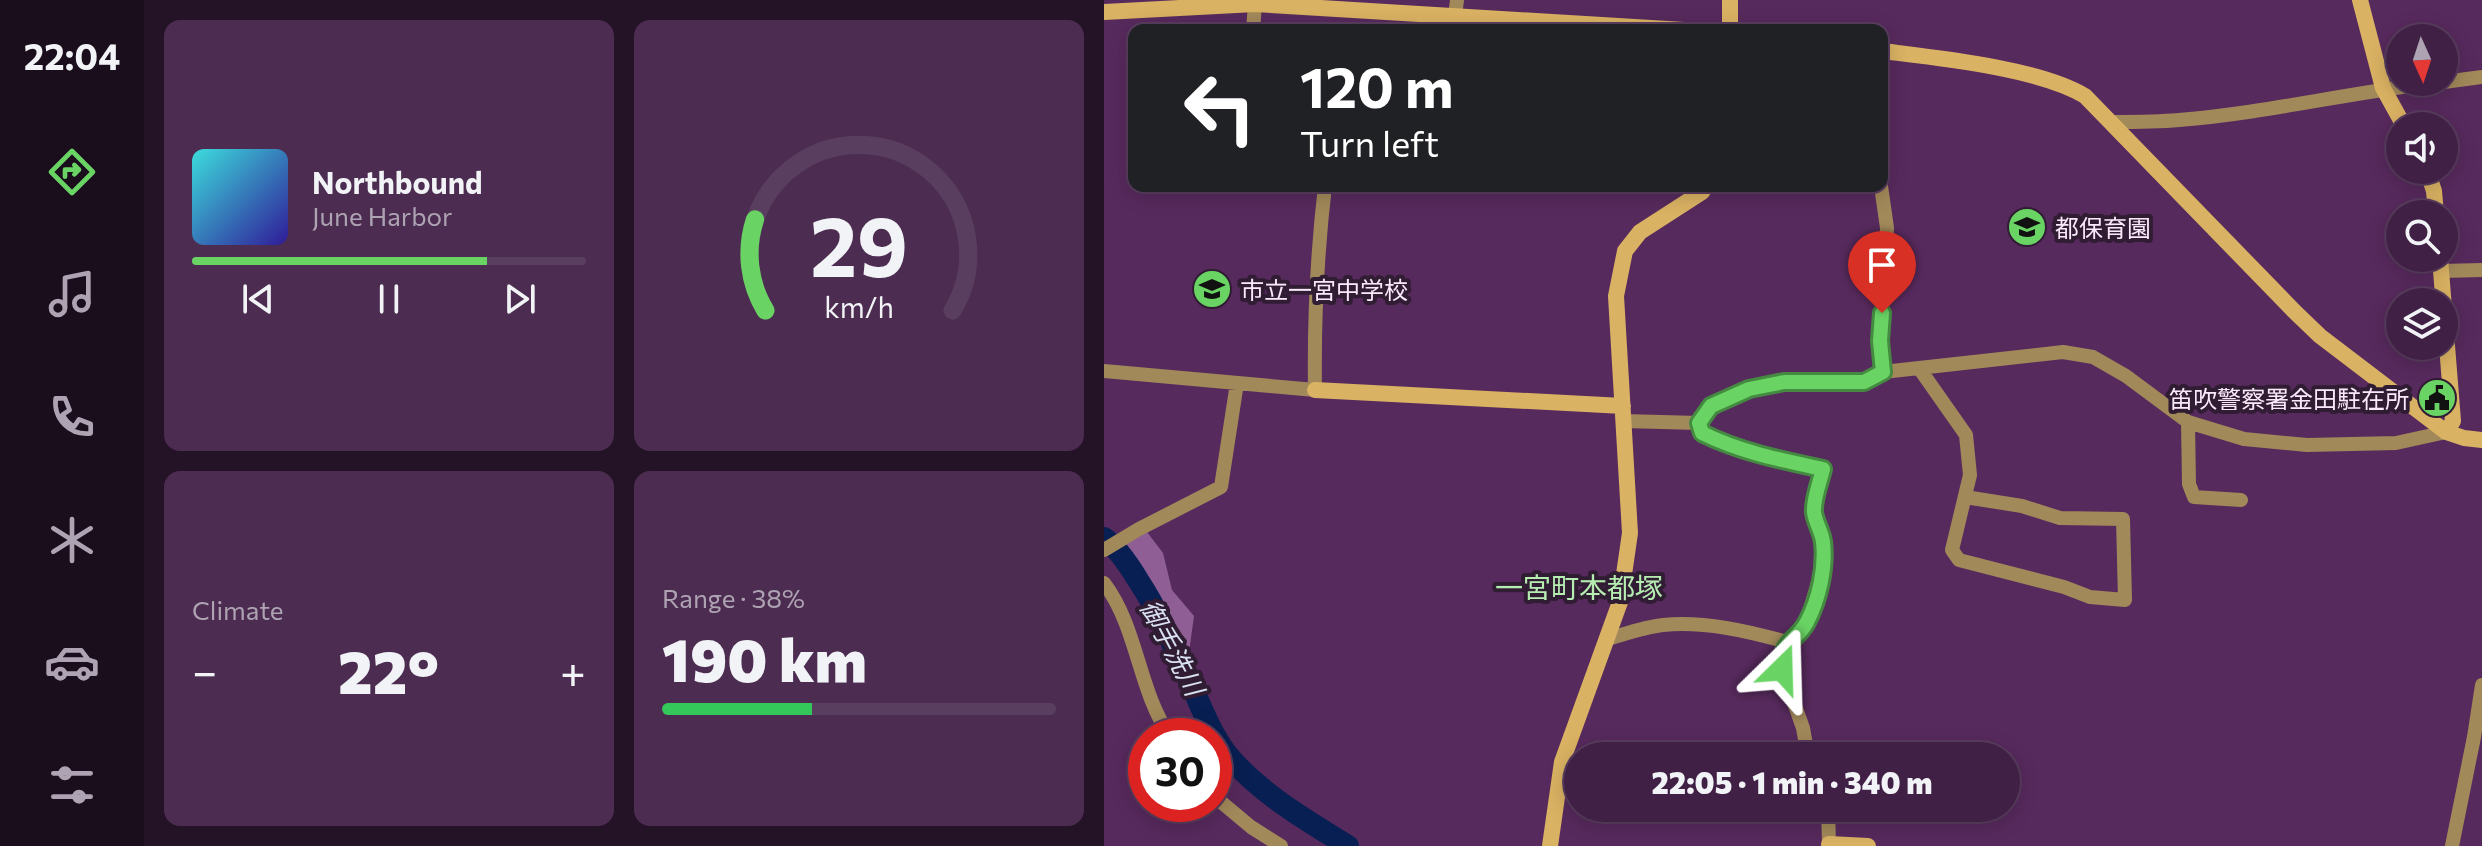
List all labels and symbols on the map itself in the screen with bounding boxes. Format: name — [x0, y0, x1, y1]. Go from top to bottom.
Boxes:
north arrow — [2386, 24, 2458, 96]
school or university icon: 都保育園 — [2006, 206, 2048, 248]
place label: 都保育園 — [2055, 213, 2151, 242]
pin — [1848, 231, 1916, 313]
school or university icon: 市立一宮中学校 — [1191, 268, 1233, 310]
place label: 市立一宮中学校 — [1240, 275, 1408, 304]
public building icon: 笛吹警察署金田駐在所 — [2416, 377, 2458, 419]
place label: 笛吹警察署金田駐在所 — [2169, 384, 2409, 413]
district label: 一宮町本都塚 — [1495, 570, 1663, 604]
water label: 御手洗川 — [1135, 594, 1213, 703]
position arrow — [1740, 627, 1824, 711]
speed limit sign: 30 — [1128, 718, 1232, 822]

